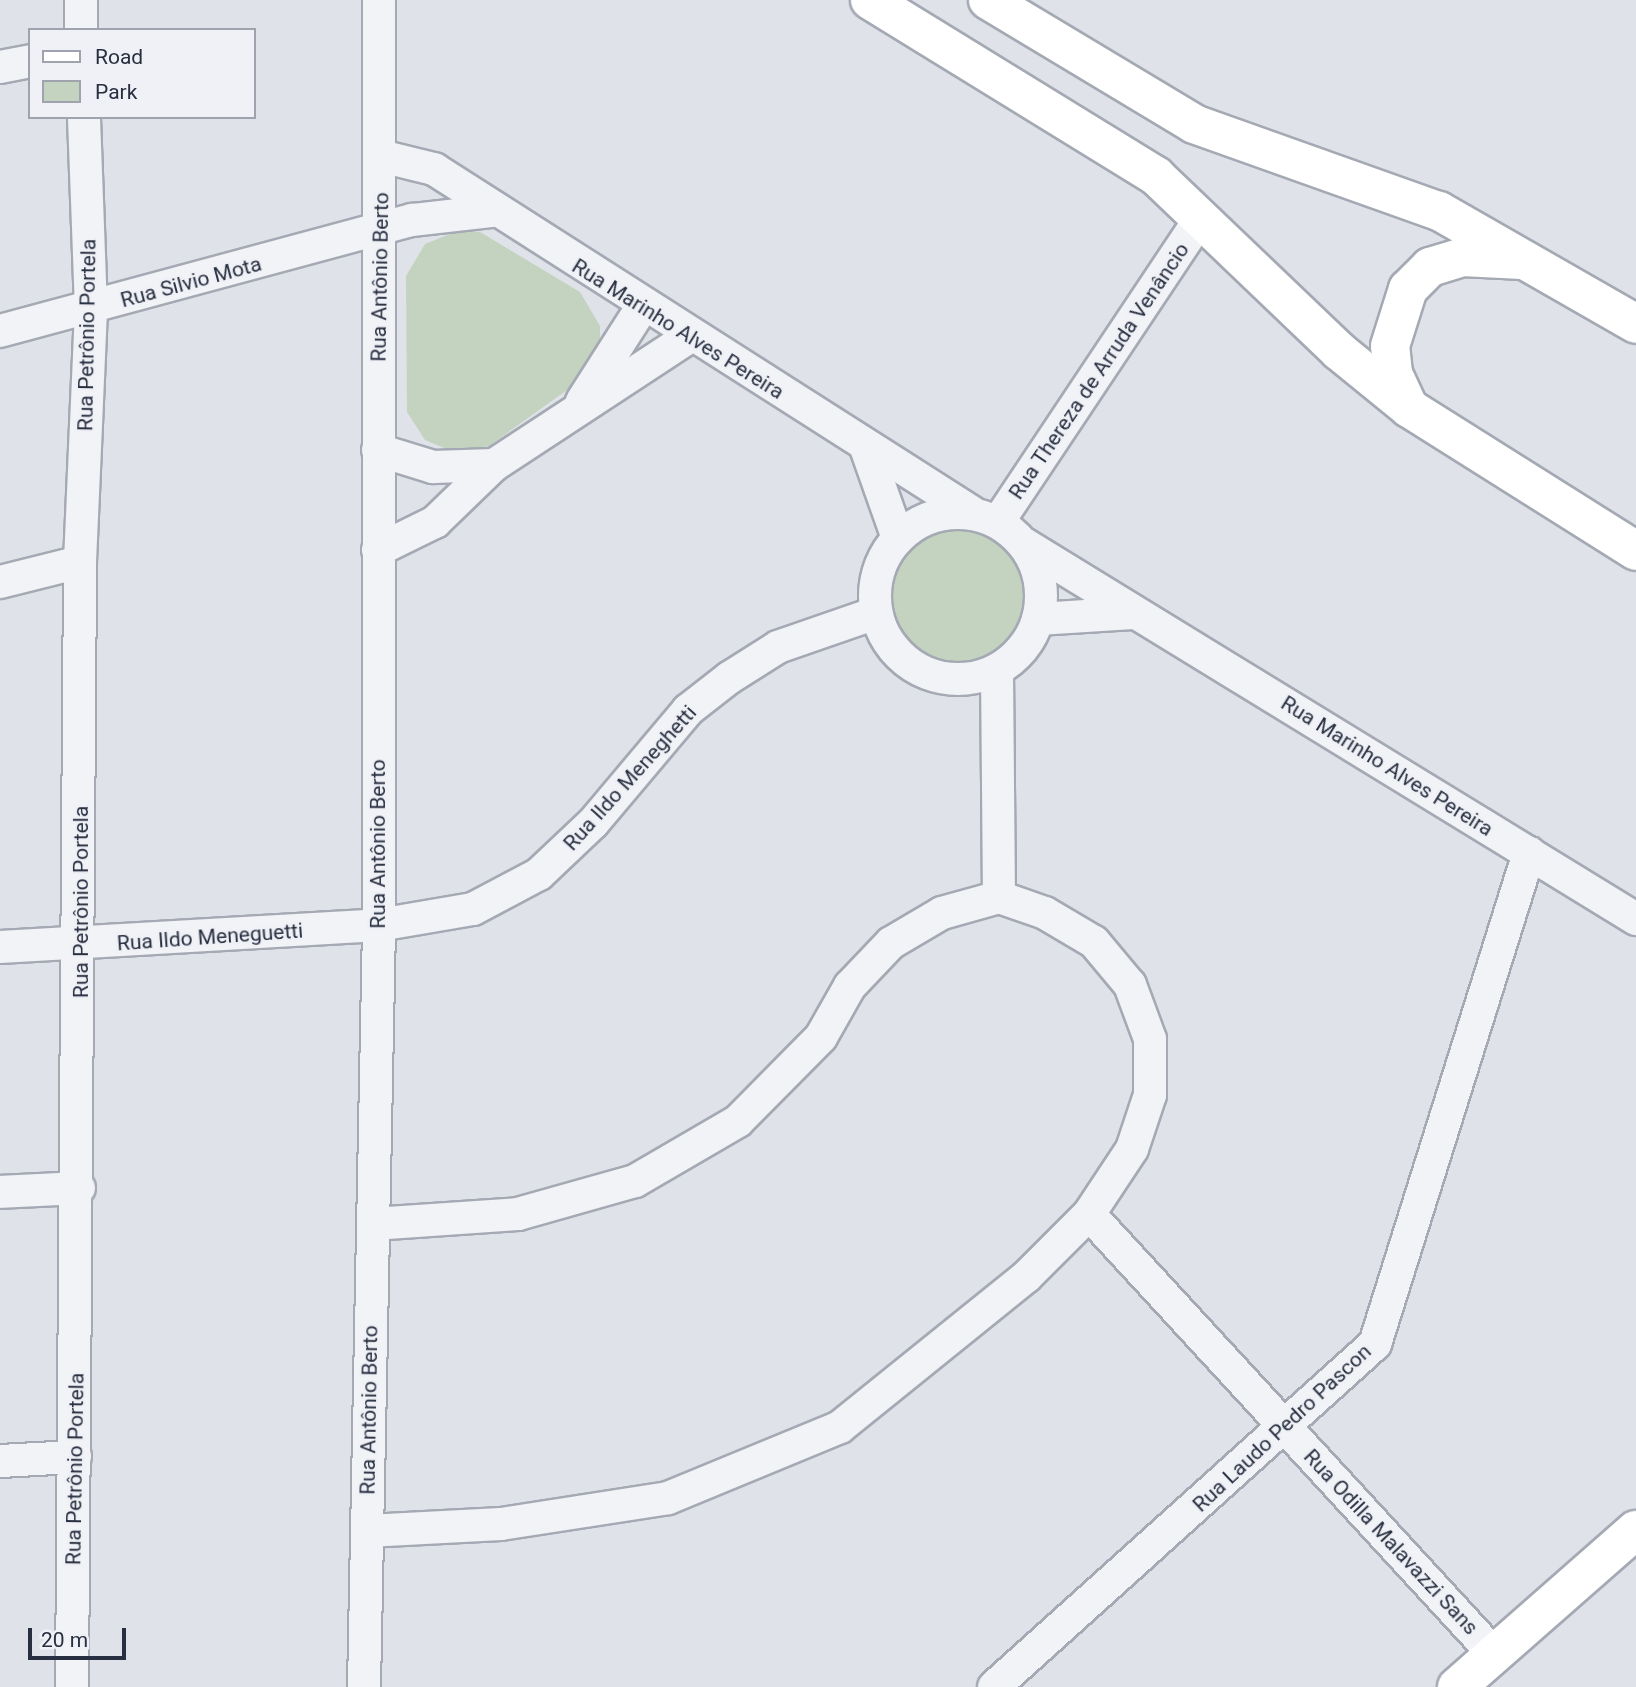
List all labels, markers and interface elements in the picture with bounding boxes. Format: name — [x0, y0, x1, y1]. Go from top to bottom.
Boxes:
legend — [28, 28, 256, 119]
text: Road — [95, 45, 143, 69]
text: Park — [95, 80, 137, 104]
street label: Rua Antônio Berto — [366, 192, 394, 362]
street label: Rua Thereza de Arruda Venâncio — [1003, 238, 1195, 504]
street label: Rua Petrônio Portela — [73, 239, 101, 431]
street label: Rua Silvio Mota — [118, 251, 264, 313]
street label: Rua Marinho Alves Pereira — [567, 253, 789, 405]
street label: Rua Marinho Alves Pereira — [1276, 690, 1498, 842]
street label: Rua Ildo Meneghetti — [558, 700, 702, 856]
street label: Rua Antônio Berto — [365, 759, 391, 929]
street label: Rua Petrônio Portela — [68, 806, 94, 998]
street label: Rua Ildo Meneguetti — [116, 918, 304, 956]
street label: Rua Antônio Berto — [355, 1325, 383, 1495]
street label: Rua Laudo Pedro Pascon — [1188, 1339, 1376, 1517]
street label: Rua Petrônio Portela — [61, 1373, 89, 1565]
street label: Rua Odilla Malavazzi Sans — [1298, 1444, 1484, 1640]
scale bar — [32, 1614, 130, 1658]
text: 20 m — [41, 1628, 88, 1652]

